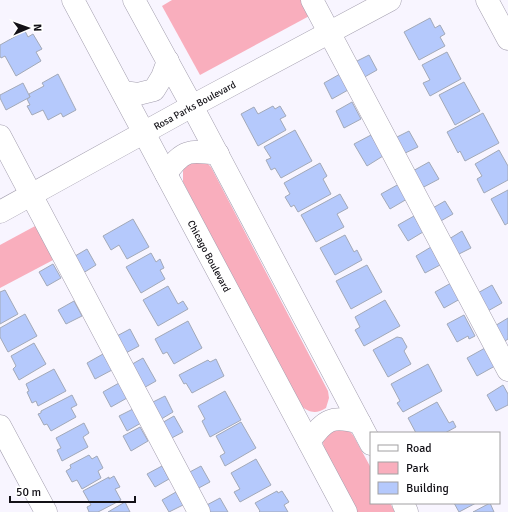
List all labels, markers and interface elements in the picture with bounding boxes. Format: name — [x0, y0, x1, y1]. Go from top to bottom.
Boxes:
north arrow — [8, 8, 48, 48]
text: N — [31, 24, 44, 32]
street label: Rosa Parks Boulevard — [152, 79, 238, 133]
street label: Chicago Boulevard — [185, 218, 233, 294]
legend — [370, 432, 500, 504]
text: Road — [406, 441, 432, 456]
text: Park — [406, 461, 429, 476]
scale bar — [10, 478, 135, 504]
text: Building — [406, 481, 449, 496]
text: 50 m — [16, 485, 41, 500]

